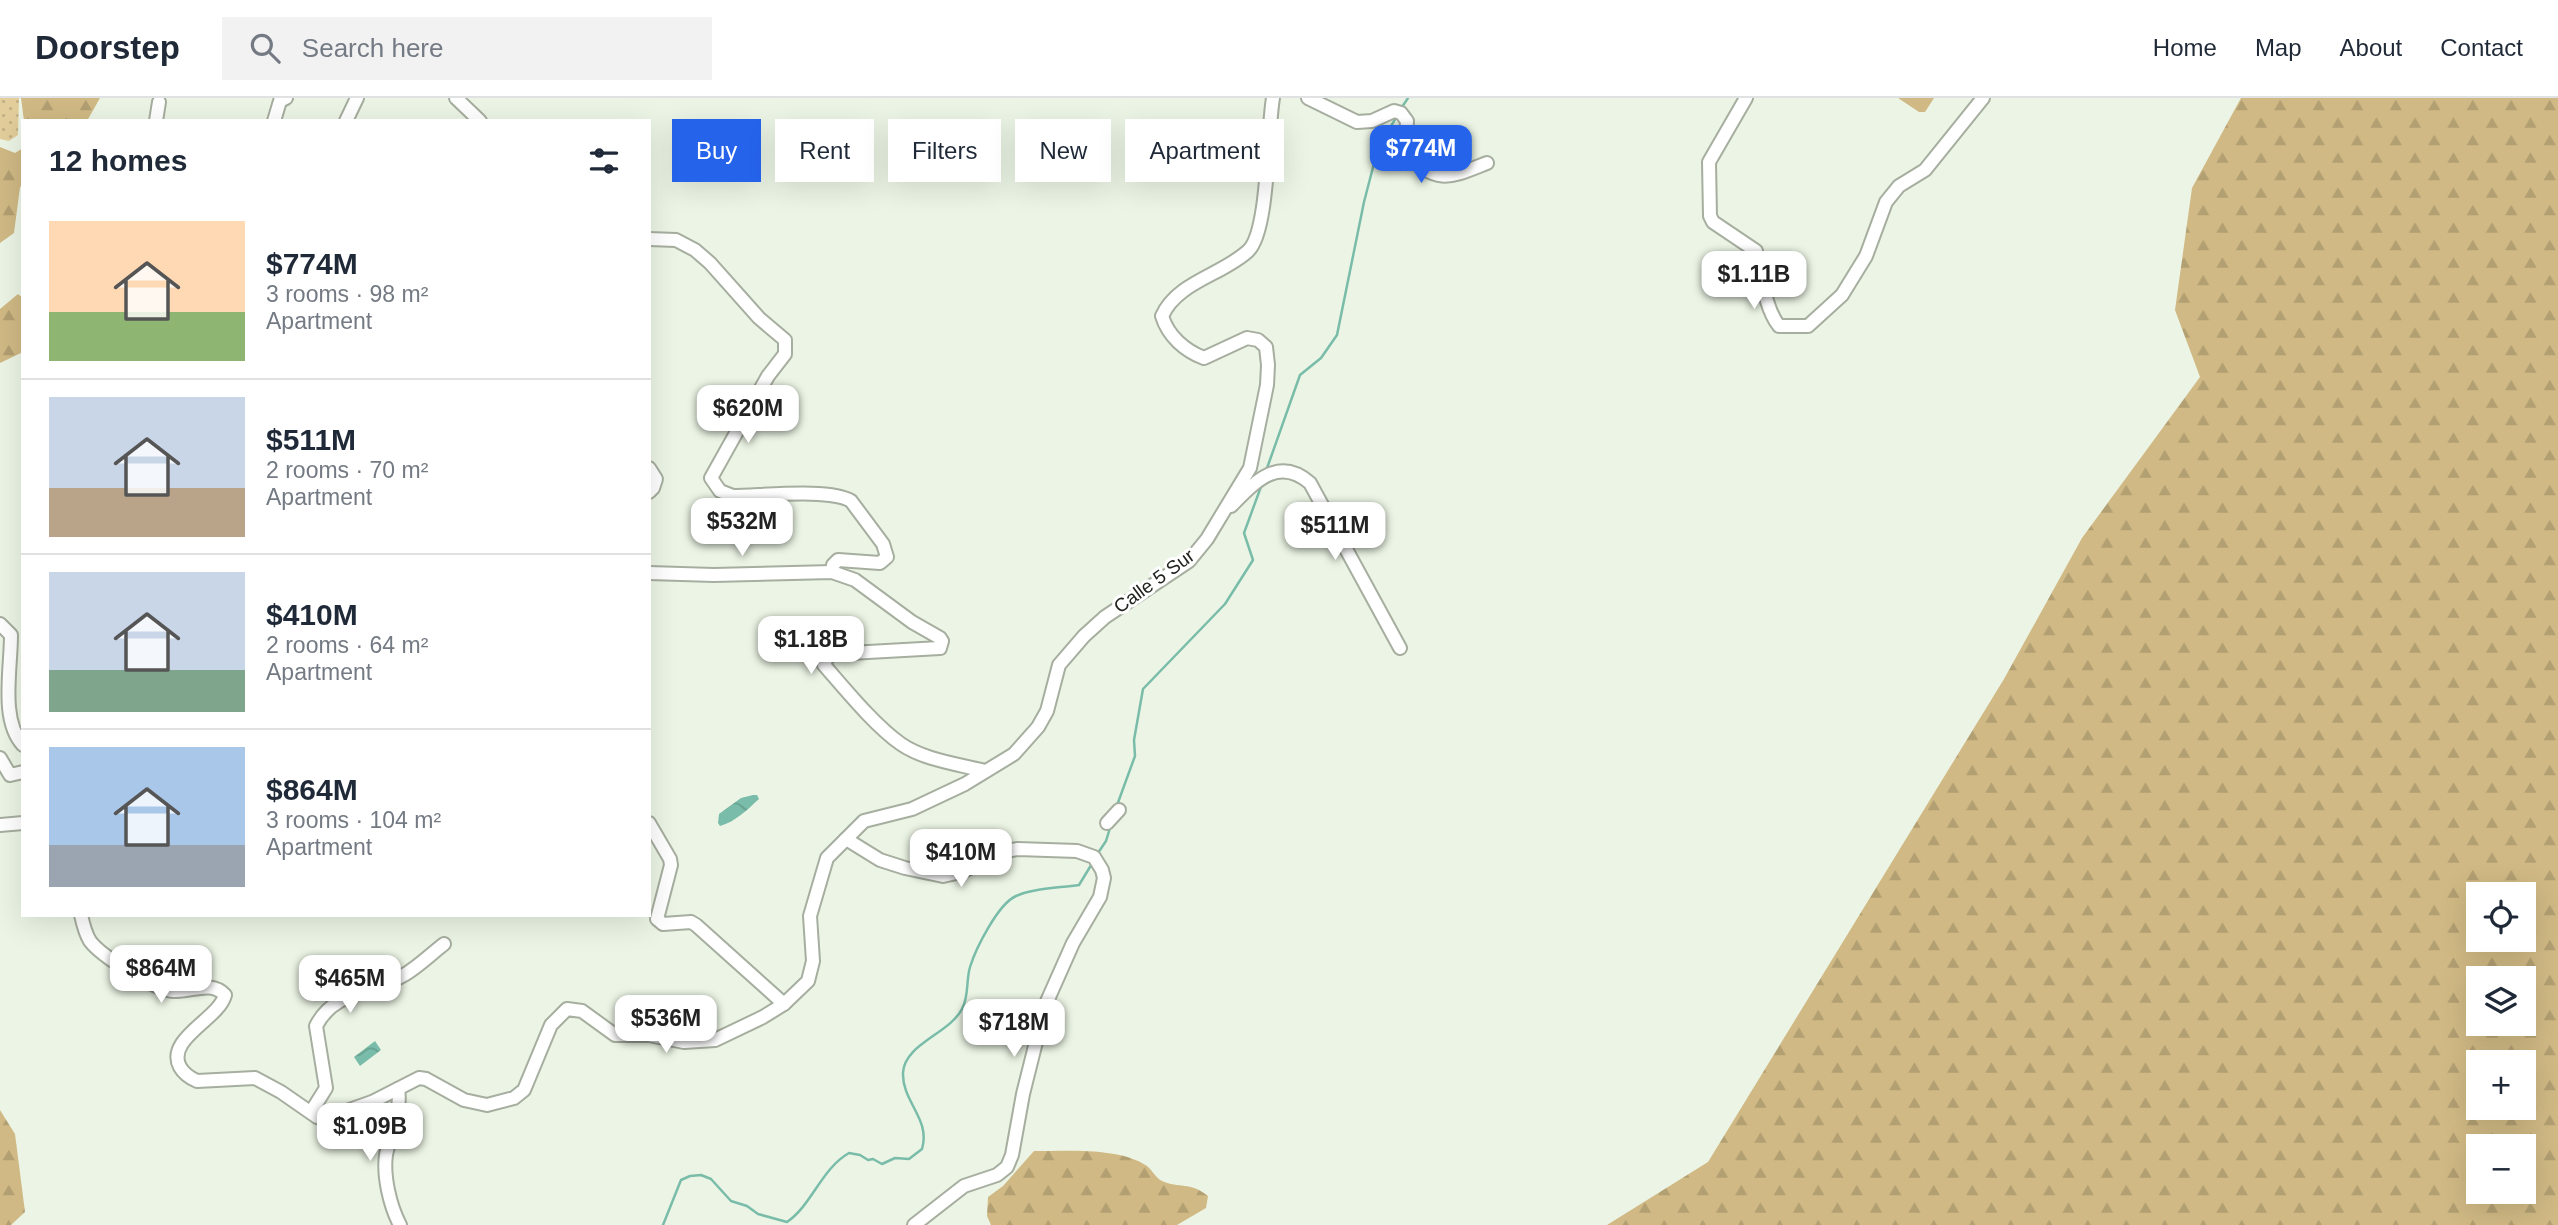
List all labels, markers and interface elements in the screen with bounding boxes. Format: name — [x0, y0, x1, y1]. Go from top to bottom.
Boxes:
search box — [222, 17, 712, 80]
text: Doorstep — [35, 29, 180, 66]
icon: search — [246, 29, 284, 67]
text: Search here — [302, 33, 444, 63]
text: Home — [2153, 34, 2217, 61]
text: Map — [2255, 34, 2302, 61]
text: About — [2340, 34, 2402, 61]
text: Contact — [2440, 34, 2523, 61]
chip: Buy — [672, 119, 761, 182]
chip: Rent — [775, 119, 874, 182]
chip: Filters — [888, 119, 1001, 182]
chip: New — [1015, 119, 1111, 182]
chip: Apartment — [1125, 119, 1284, 182]
pin: $774M — [1372, 126, 1470, 185]
text: $774M — [1386, 135, 1456, 161]
icon: filters — [585, 142, 623, 180]
text: 12 homes — [49, 144, 187, 177]
text: $774M — [266, 247, 358, 280]
icon: home — [105, 249, 189, 333]
pin: $1.11B — [1697, 252, 1811, 311]
text: $1.11B — [1718, 261, 1790, 287]
text: 3 rooms · 98 m² — [266, 281, 428, 307]
text: Apartment — [266, 308, 372, 334]
pin: $620M — [699, 386, 797, 445]
text: $620M — [713, 395, 783, 421]
text: $511M — [266, 423, 356, 456]
icon: home — [105, 425, 189, 509]
text: 2 rooms · 70 m² — [266, 457, 428, 483]
text: Apartment — [266, 484, 372, 510]
pin: $532M — [693, 498, 791, 558]
pin: $511M — [1286, 503, 1384, 562]
text: $532M — [707, 508, 777, 534]
text: $511M — [1300, 512, 1370, 538]
street label: Calle 5 Sur — [1110, 544, 1199, 617]
text: $410M — [266, 598, 358, 631]
icon: home — [105, 600, 189, 684]
pin: $1.18B — [754, 616, 868, 676]
text: $1.18B — [774, 626, 848, 652]
text: 2 rooms · 64 m² — [266, 632, 428, 658]
text: Apartment — [266, 659, 372, 685]
text: $864M — [266, 773, 358, 806]
icon: home — [105, 775, 189, 859]
text: 3 rooms · 104 m² — [266, 807, 441, 833]
pin: $410M — [912, 830, 1010, 889]
text: Apartment — [266, 834, 372, 860]
text: $410M — [926, 839, 996, 865]
map controls — [2466, 882, 2536, 1204]
button: locate — [2466, 882, 2536, 952]
pin: $864M — [112, 946, 210, 1005]
text: $864M — [126, 955, 196, 981]
pin: $465M — [301, 956, 399, 1015]
text: $465M — [315, 965, 385, 991]
button: layers — [2466, 966, 2536, 1036]
pin: $536M — [617, 996, 715, 1055]
pin: $718M — [965, 1000, 1063, 1059]
text: $536M — [631, 1005, 701, 1031]
text: $718M — [979, 1009, 1049, 1035]
button: + — [2466, 1050, 2536, 1120]
pin: $1.09B — [313, 1104, 427, 1163]
text: $1.09B — [333, 1113, 407, 1139]
button: − — [2466, 1134, 2536, 1204]

